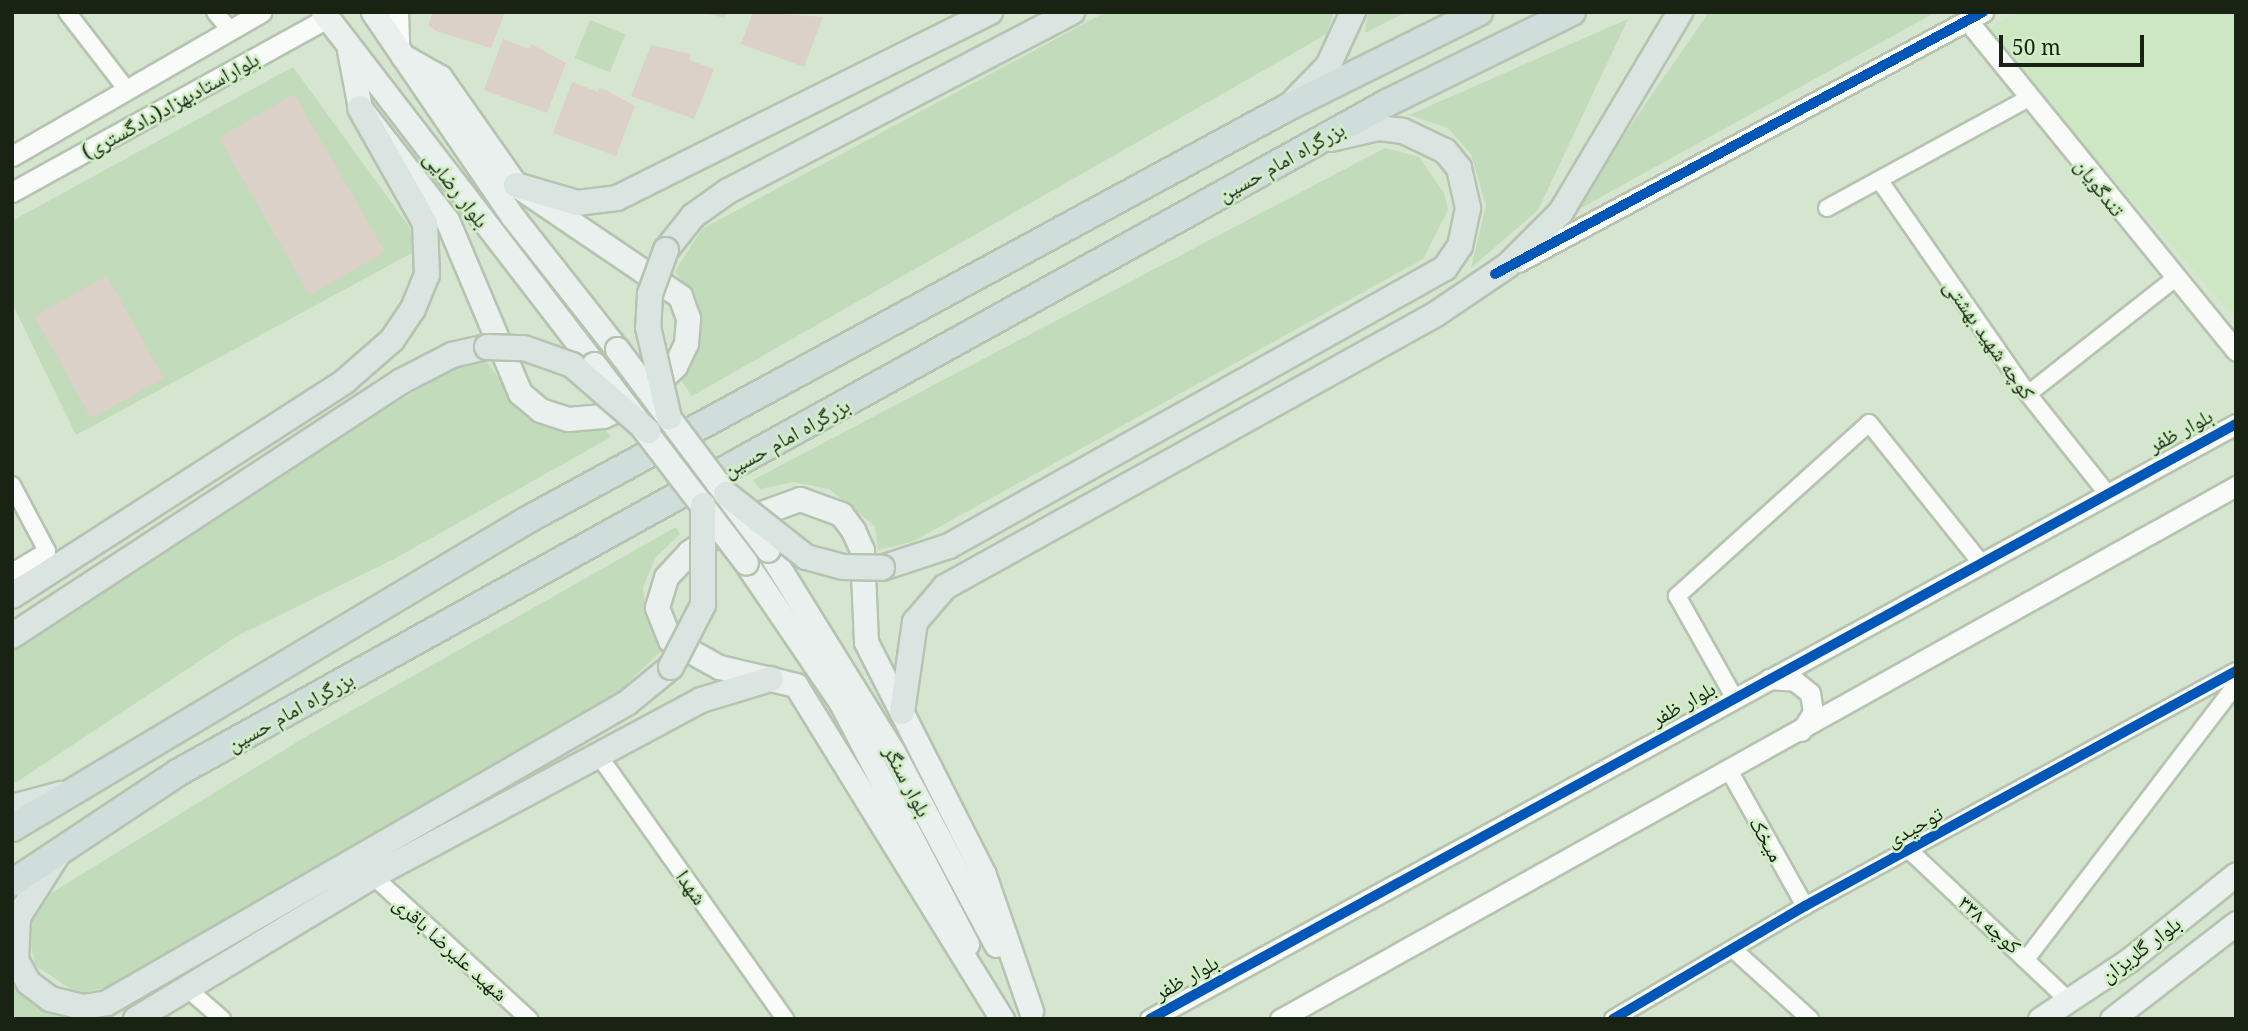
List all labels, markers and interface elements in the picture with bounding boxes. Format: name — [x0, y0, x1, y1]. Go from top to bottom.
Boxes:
scale bar — [2003, 21, 2148, 65]
text: 50 m — [2012, 33, 2061, 61]
street label: بلواراستادبهزاد(دادگستری) — [77, 46, 263, 164]
street label: بزرگراه امام حسین — [1213, 116, 1349, 206]
street label: بلوار رضایی — [419, 145, 495, 233]
street label: تندگویان — [2070, 153, 2130, 221]
street label: کوچه شهید بهشتی — [1939, 274, 2041, 404]
street label: بزرگراه امام حسین — [718, 392, 854, 482]
street label: بلوار ظفر — [2143, 402, 2217, 458]
street label: بزرگراه امام حسین — [222, 666, 358, 756]
street label: بلوار ظفر — [1646, 675, 1720, 731]
street label: بلوار سنگر — [879, 741, 937, 821]
street label: توحیدی — [1881, 800, 1947, 852]
street label: میخک — [1744, 812, 1790, 866]
street label: شهدا — [671, 865, 713, 909]
street label: کوچه ۳۳۸ — [1954, 889, 2026, 959]
street label: شهید علیرضا باقری — [389, 890, 513, 1006]
street label: بلوار گلریزان — [2095, 910, 2185, 988]
street label: بلوار ظفر — [1149, 949, 1223, 1005]

